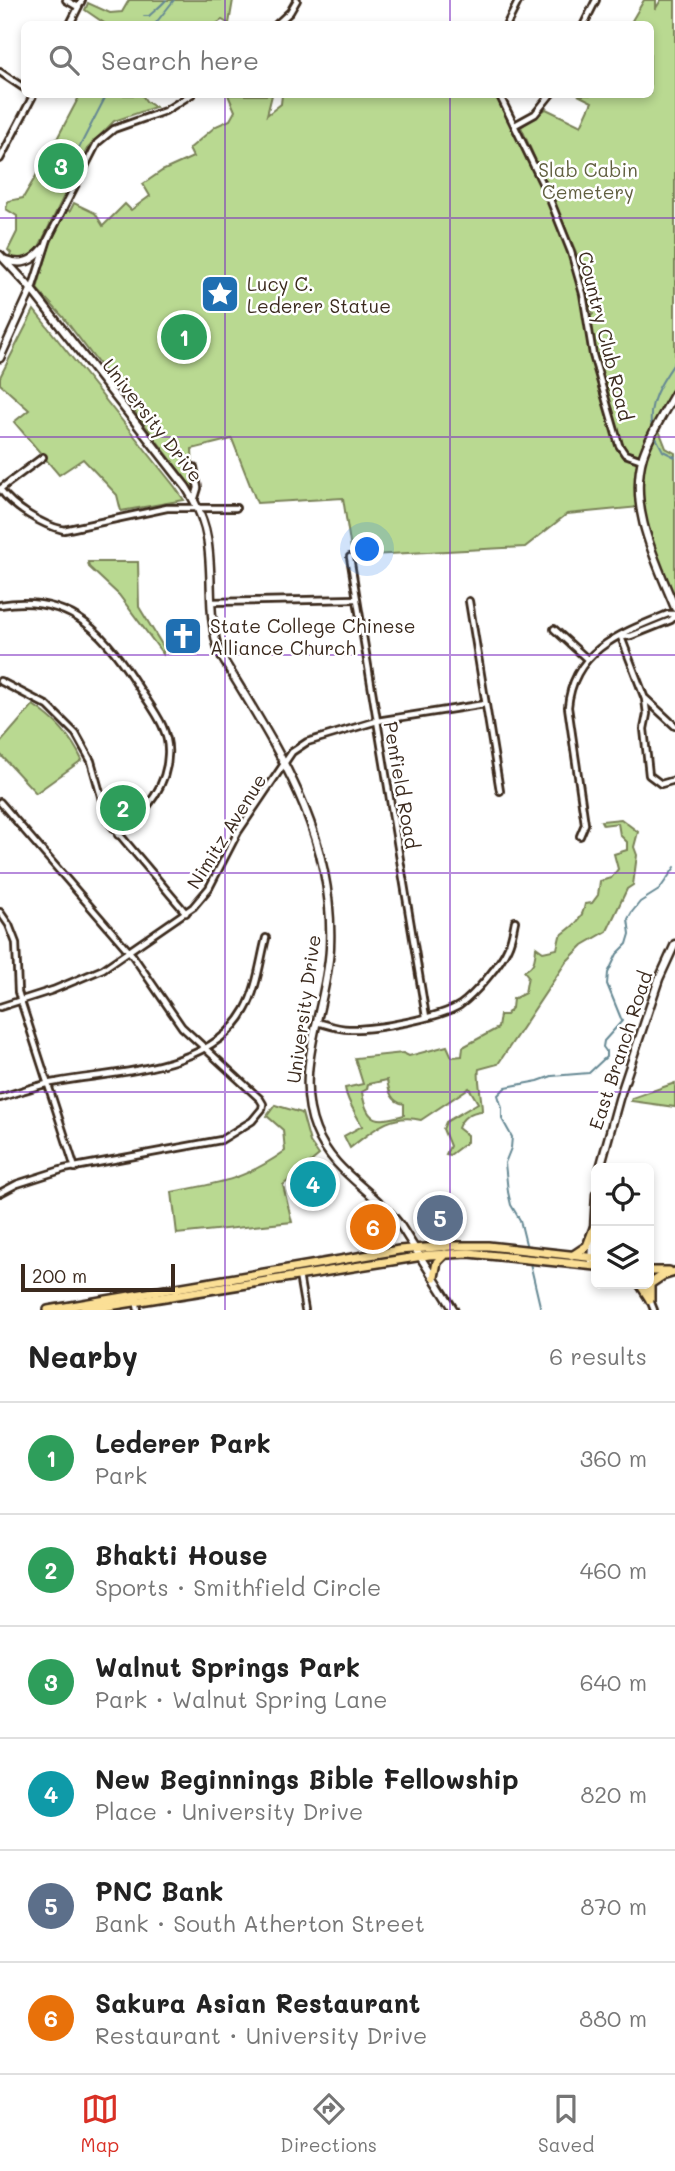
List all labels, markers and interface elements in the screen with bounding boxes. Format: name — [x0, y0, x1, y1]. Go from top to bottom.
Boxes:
search box — [21, 21, 654, 98]
icon: search — [45, 41, 83, 79]
text: Search here — [101, 43, 259, 77]
pin: 3 — [38, 140, 84, 192]
park label: Slab Cabin Cemetery — [538, 157, 638, 204]
street label: Country Club Road — [573, 249, 639, 423]
place label: Lucy C. Lederer Statue — [247, 271, 391, 318]
place icon: Lucy C. Lederer Statue — [199, 273, 241, 315]
pin: 1 — [161, 311, 207, 363]
street label: University Drive — [97, 353, 209, 487]
your location — [350, 532, 384, 566]
place label: State College Chinese Alliance Church — [210, 613, 415, 660]
church icon: State College Chinese Alliance Church — [162, 615, 204, 657]
street label: Penfield Road — [378, 719, 426, 851]
street label: Nimitz Avenue — [181, 769, 271, 893]
pin: 2 — [100, 782, 146, 834]
street label: University Drive — [280, 933, 326, 1085]
street label: East Branch Road — [583, 967, 657, 1133]
pin: 4 — [290, 1158, 336, 1210]
map controls — [591, 1163, 654, 1289]
button: locate — [591, 1163, 654, 1226]
pin: 5 — [417, 1192, 463, 1244]
pin: 6 — [350, 1201, 396, 1253]
button: layers — [591, 1226, 654, 1289]
scale bar — [21, 1261, 175, 1293]
text: 200 m — [32, 1263, 87, 1288]
text: Nearby — [28, 1336, 138, 1376]
text: 6 results — [549, 1341, 647, 1371]
text: Lederer Park — [95, 1426, 271, 1460]
text: 1 — [46, 1443, 56, 1473]
text: 360 m — [580, 1443, 647, 1473]
text: Park — [95, 1460, 147, 1490]
text: Bhakti House — [95, 1538, 268, 1572]
text: 2 — [45, 1555, 57, 1585]
text: 460 m — [580, 1555, 647, 1585]
text: Sports · Smithfield Circle — [95, 1572, 381, 1602]
text: Walnut Springs Park — [95, 1650, 360, 1684]
text: 3 — [44, 1667, 58, 1697]
text: 640 m — [580, 1667, 647, 1697]
text: Park · Walnut Spring Lane — [95, 1684, 388, 1714]
text: New Beginnings Bible Fellowship — [95, 1762, 519, 1796]
text: 4 — [44, 1779, 58, 1809]
text: 820 m — [580, 1779, 647, 1809]
text: Place · University Drive — [95, 1796, 363, 1826]
text: PNC Bank — [95, 1874, 224, 1908]
text: 5 — [44, 1891, 58, 1921]
text: 870 m — [580, 1891, 647, 1921]
text: Bank · South Atherton Street — [95, 1908, 425, 1938]
text: Sakura Asian Restaurant — [95, 1986, 420, 2020]
text: 6 — [44, 2003, 58, 2033]
text: 880 m — [579, 2003, 647, 2033]
text: Restaurant · University Drive — [95, 2020, 427, 2050]
tab: Map — [81, 2090, 119, 2157]
tab: Directions — [280, 2090, 377, 2157]
tab: Saved — [538, 2090, 594, 2157]

